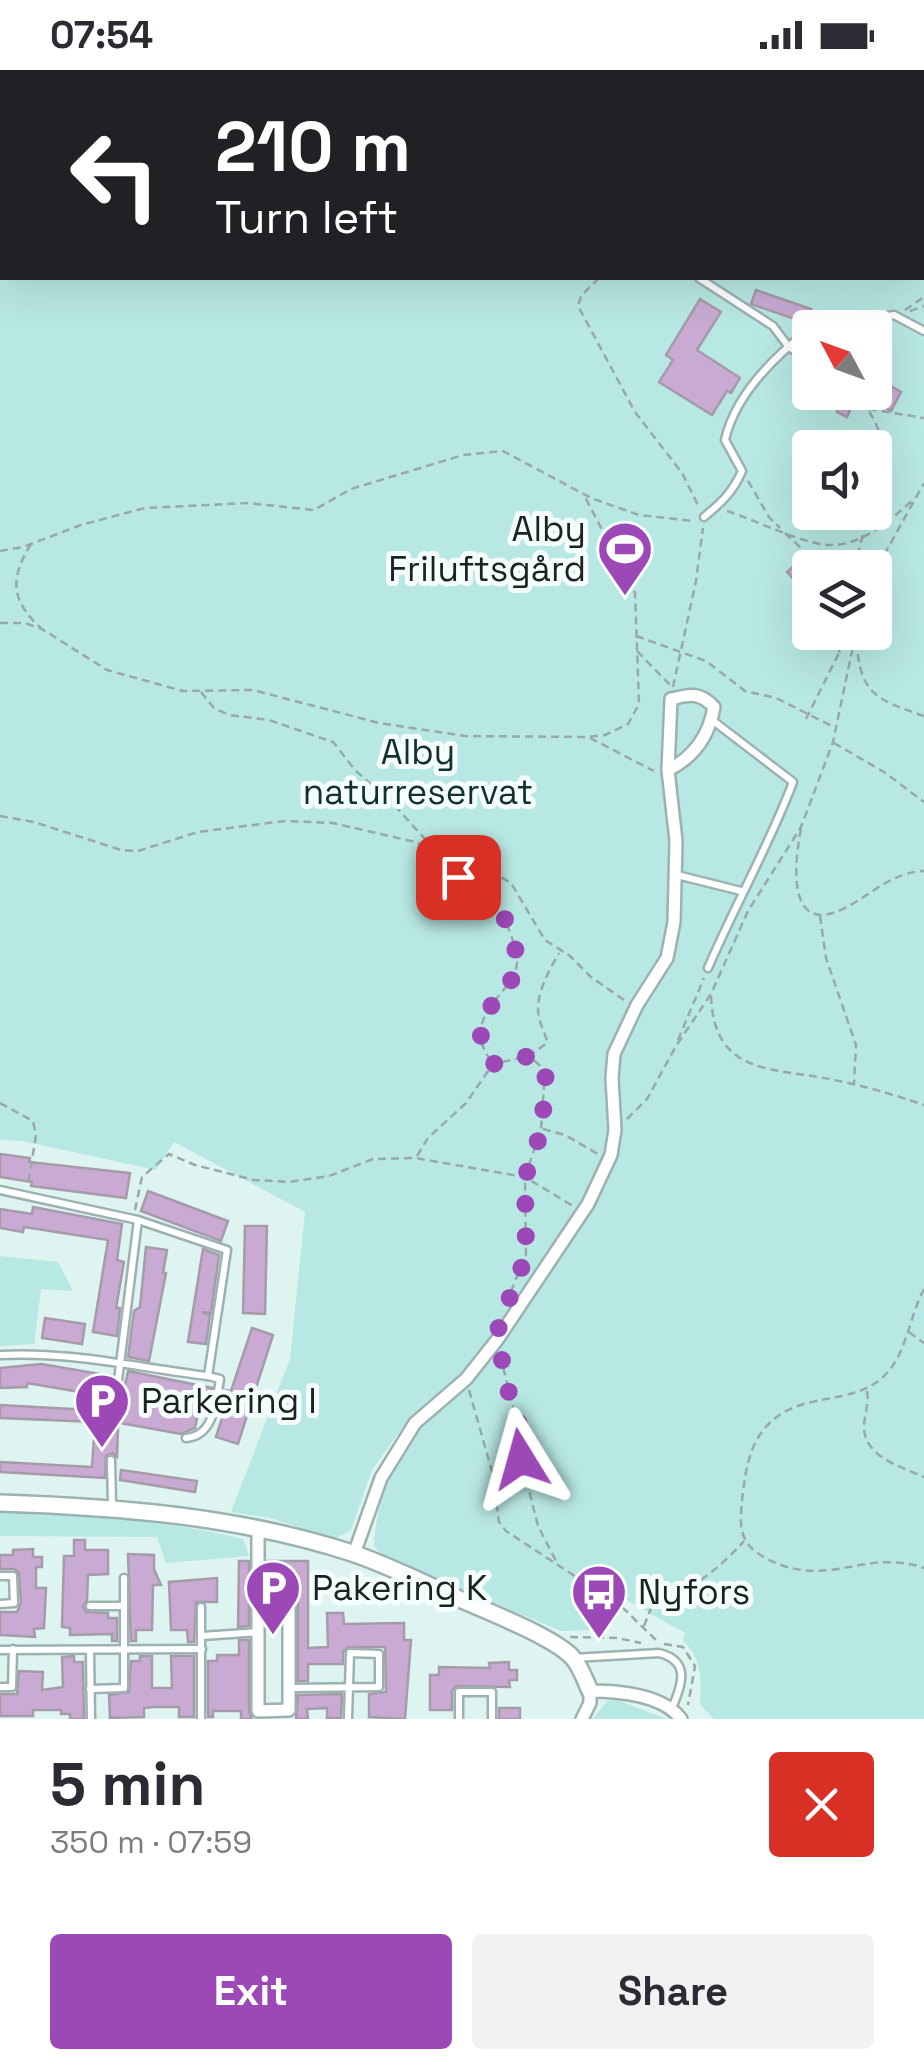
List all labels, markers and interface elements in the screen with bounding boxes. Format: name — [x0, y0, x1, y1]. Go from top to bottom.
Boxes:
text: 07:54 — [50, 11, 153, 59]
text: 210 m — [215, 102, 411, 191]
icon: left — [50, 110, 180, 240]
text: Turn left — [215, 189, 398, 246]
north arrow — [792, 310, 892, 410]
map controls — [792, 310, 892, 650]
button: sound — [792, 430, 892, 530]
place label: Alby Friluftsgård — [388, 507, 586, 591]
sports icon: Alby Friluftsgård — [595, 519, 655, 598]
button: layers — [792, 550, 892, 650]
park label: Alby naturreservat — [303, 730, 533, 814]
pin — [416, 835, 501, 920]
icon: arrive — [431, 850, 486, 905]
parking icon: Parkering I — [72, 1371, 132, 1450]
place label: Parkering I — [141, 1379, 317, 1423]
position arrow — [469, 1407, 573, 1511]
parking icon: Pakering K — [243, 1558, 303, 1637]
bus stop icon: Nyfors — [569, 1562, 629, 1641]
place label: Pakering K — [312, 1566, 487, 1610]
place label: Nyfors — [638, 1570, 750, 1614]
text: 5 min — [50, 1746, 205, 1823]
button: close — [769, 1752, 874, 1857]
text: 350 m · 07:59 — [50, 1822, 252, 1862]
button: Exit — [50, 1934, 452, 2049]
button: Share — [472, 1934, 874, 2049]

